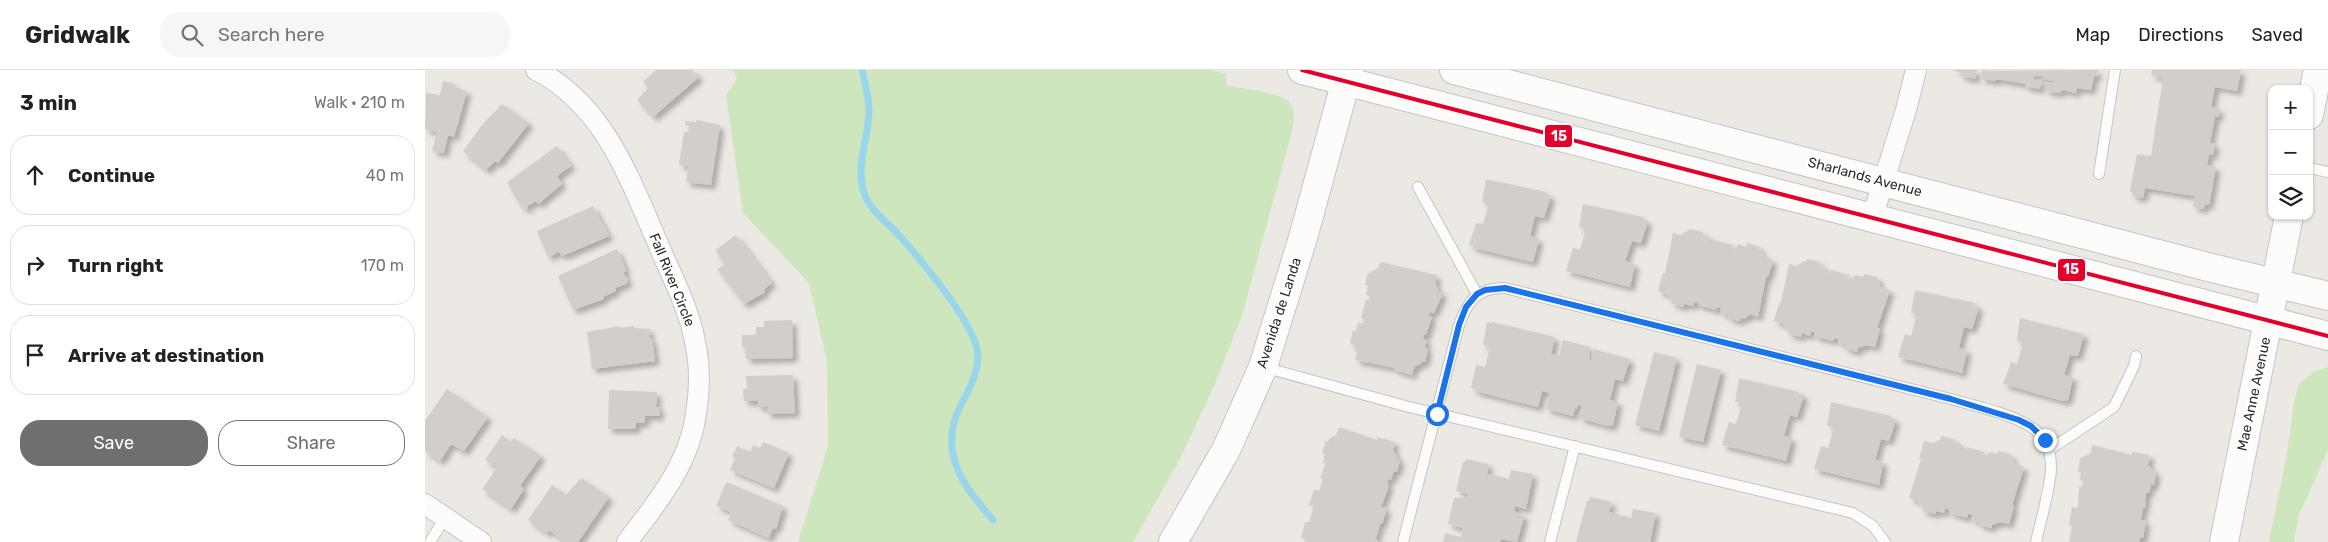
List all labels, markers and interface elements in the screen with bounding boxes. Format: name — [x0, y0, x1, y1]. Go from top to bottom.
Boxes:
search box — [160, 12, 510, 57]
text: Gridwalk — [25, 21, 130, 49]
icon: search — [178, 21, 206, 49]
text: Search here — [218, 23, 325, 46]
text: Map — [2075, 24, 2110, 46]
text: Directions — [2138, 24, 2224, 46]
text: Saved — [2252, 24, 2303, 46]
map controls — [2268, 85, 2313, 220]
button: + — [2268, 85, 2313, 130]
text: 3 min — [20, 90, 77, 115]
text: Walk · 210 m — [314, 93, 405, 112]
line badge: 15 — [1544, 124, 1573, 148]
text: 15 — [1551, 128, 1567, 145]
button: − — [2268, 130, 2313, 175]
street label: Sharlands Avenue — [1806, 154, 1924, 200]
icon: ahead — [21, 161, 49, 189]
text: Continue — [68, 164, 155, 187]
text: 40 m — [366, 166, 404, 185]
button: layers — [2268, 175, 2313, 220]
street label: Fall River Circle — [646, 231, 698, 329]
icon: right — [21, 251, 49, 279]
text: Turn right — [68, 254, 163, 277]
street label: Avenida de Landa — [1253, 255, 1305, 371]
text: 170 m — [361, 256, 404, 275]
line badge: 15 — [2057, 258, 2086, 282]
text: 15 — [2063, 261, 2079, 278]
street label: Mae Anne Avenue — [2234, 335, 2274, 453]
icon: arrive — [21, 341, 49, 369]
text: Arrive at destination — [68, 344, 264, 367]
route start — [1426, 403, 1449, 426]
button: Save — [20, 420, 208, 466]
button: Share — [218, 420, 405, 466]
route end — [2034, 429, 2057, 452]

